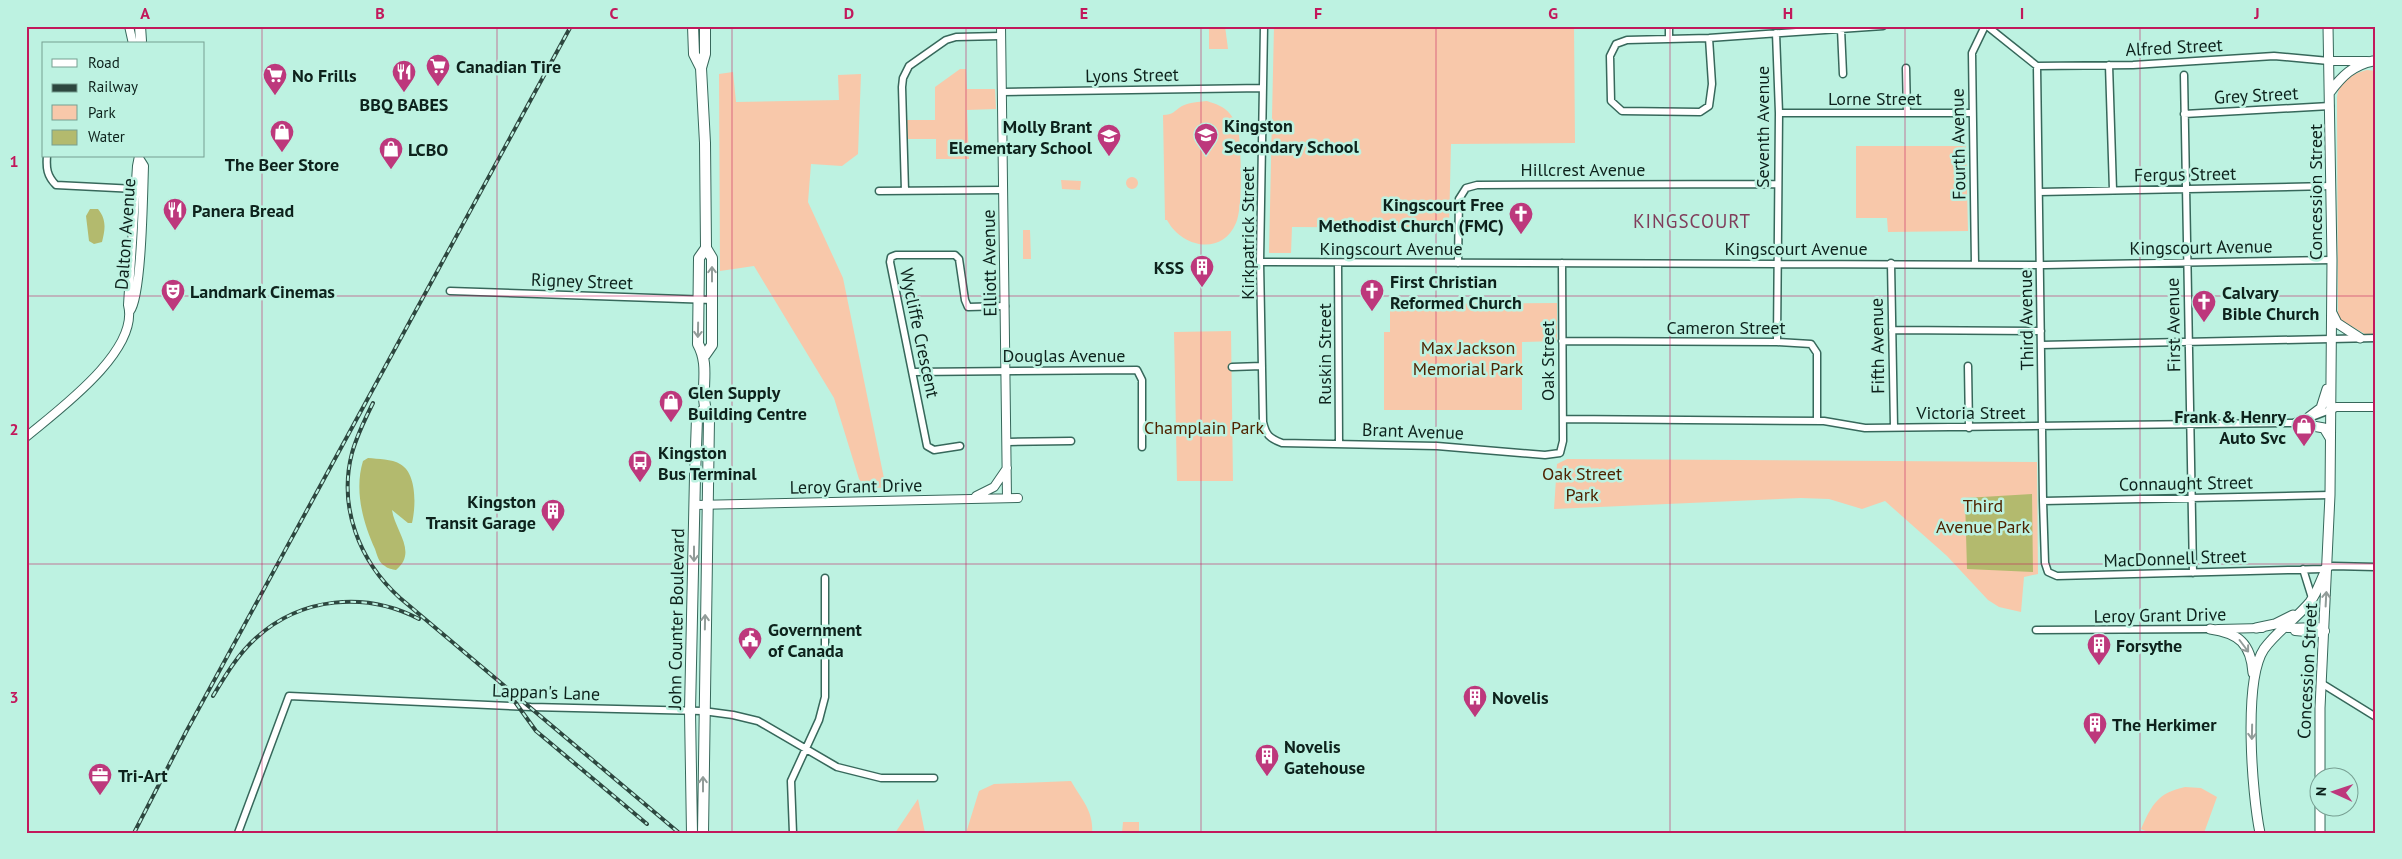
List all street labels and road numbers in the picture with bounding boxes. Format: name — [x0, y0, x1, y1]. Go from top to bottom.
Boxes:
street label: Alfred Street — [2125, 33, 2223, 61]
street label: Lyons Street — [1085, 63, 1179, 87]
street label: Seventh Avenue — [1751, 66, 1774, 188]
street label: Grey Street — [2213, 81, 2299, 109]
street label: Lorne Street — [1828, 87, 1922, 110]
street label: Fourth Avenue — [1946, 88, 1970, 200]
street label: Concession Street — [2304, 124, 2327, 260]
street label: Hillcrest Avenue — [1521, 158, 1645, 181]
street label: Fergus Street — [2134, 162, 2236, 186]
street label: Kirkpatrick Street — [1236, 166, 1259, 300]
street label: Dalton Avenue — [110, 177, 140, 291]
street label: Elliott Avenue — [977, 209, 1001, 317]
street label: Kingscourt Avenue — [2129, 234, 2273, 260]
street label: Kingscourt Avenue — [1319, 237, 1463, 260]
street label: Kingscourt Avenue — [1724, 237, 1868, 260]
street label: Wycliffe Crescent — [895, 266, 945, 400]
street label: Rigney Street — [530, 268, 634, 294]
street label: Third Avenue — [2014, 269, 2038, 371]
street label: First Avenue — [2161, 278, 2185, 372]
street label: Fifth Avenue — [1865, 298, 1889, 394]
street label: Ruskin Street — [1313, 303, 1336, 405]
street label: Cameron Street — [1666, 316, 1786, 339]
street label: Oak Street — [1536, 321, 1559, 401]
street label: Douglas Avenue — [1003, 344, 1126, 367]
street label: Victoria Street — [1915, 401, 2026, 424]
street label: Brant Avenue — [1362, 418, 1464, 444]
street label: Connaught Street — [2119, 470, 2253, 496]
street label: Leroy Grant Drive — [789, 473, 923, 499]
street label: John Counter Boulevard — [663, 528, 689, 711]
street label: MacDonnell Street — [2103, 544, 2247, 572]
street label: Leroy Grant Drive — [2093, 602, 2227, 628]
street label: Concession Street — [2292, 602, 2322, 740]
street label: Lappan's Lane — [492, 679, 600, 705]

